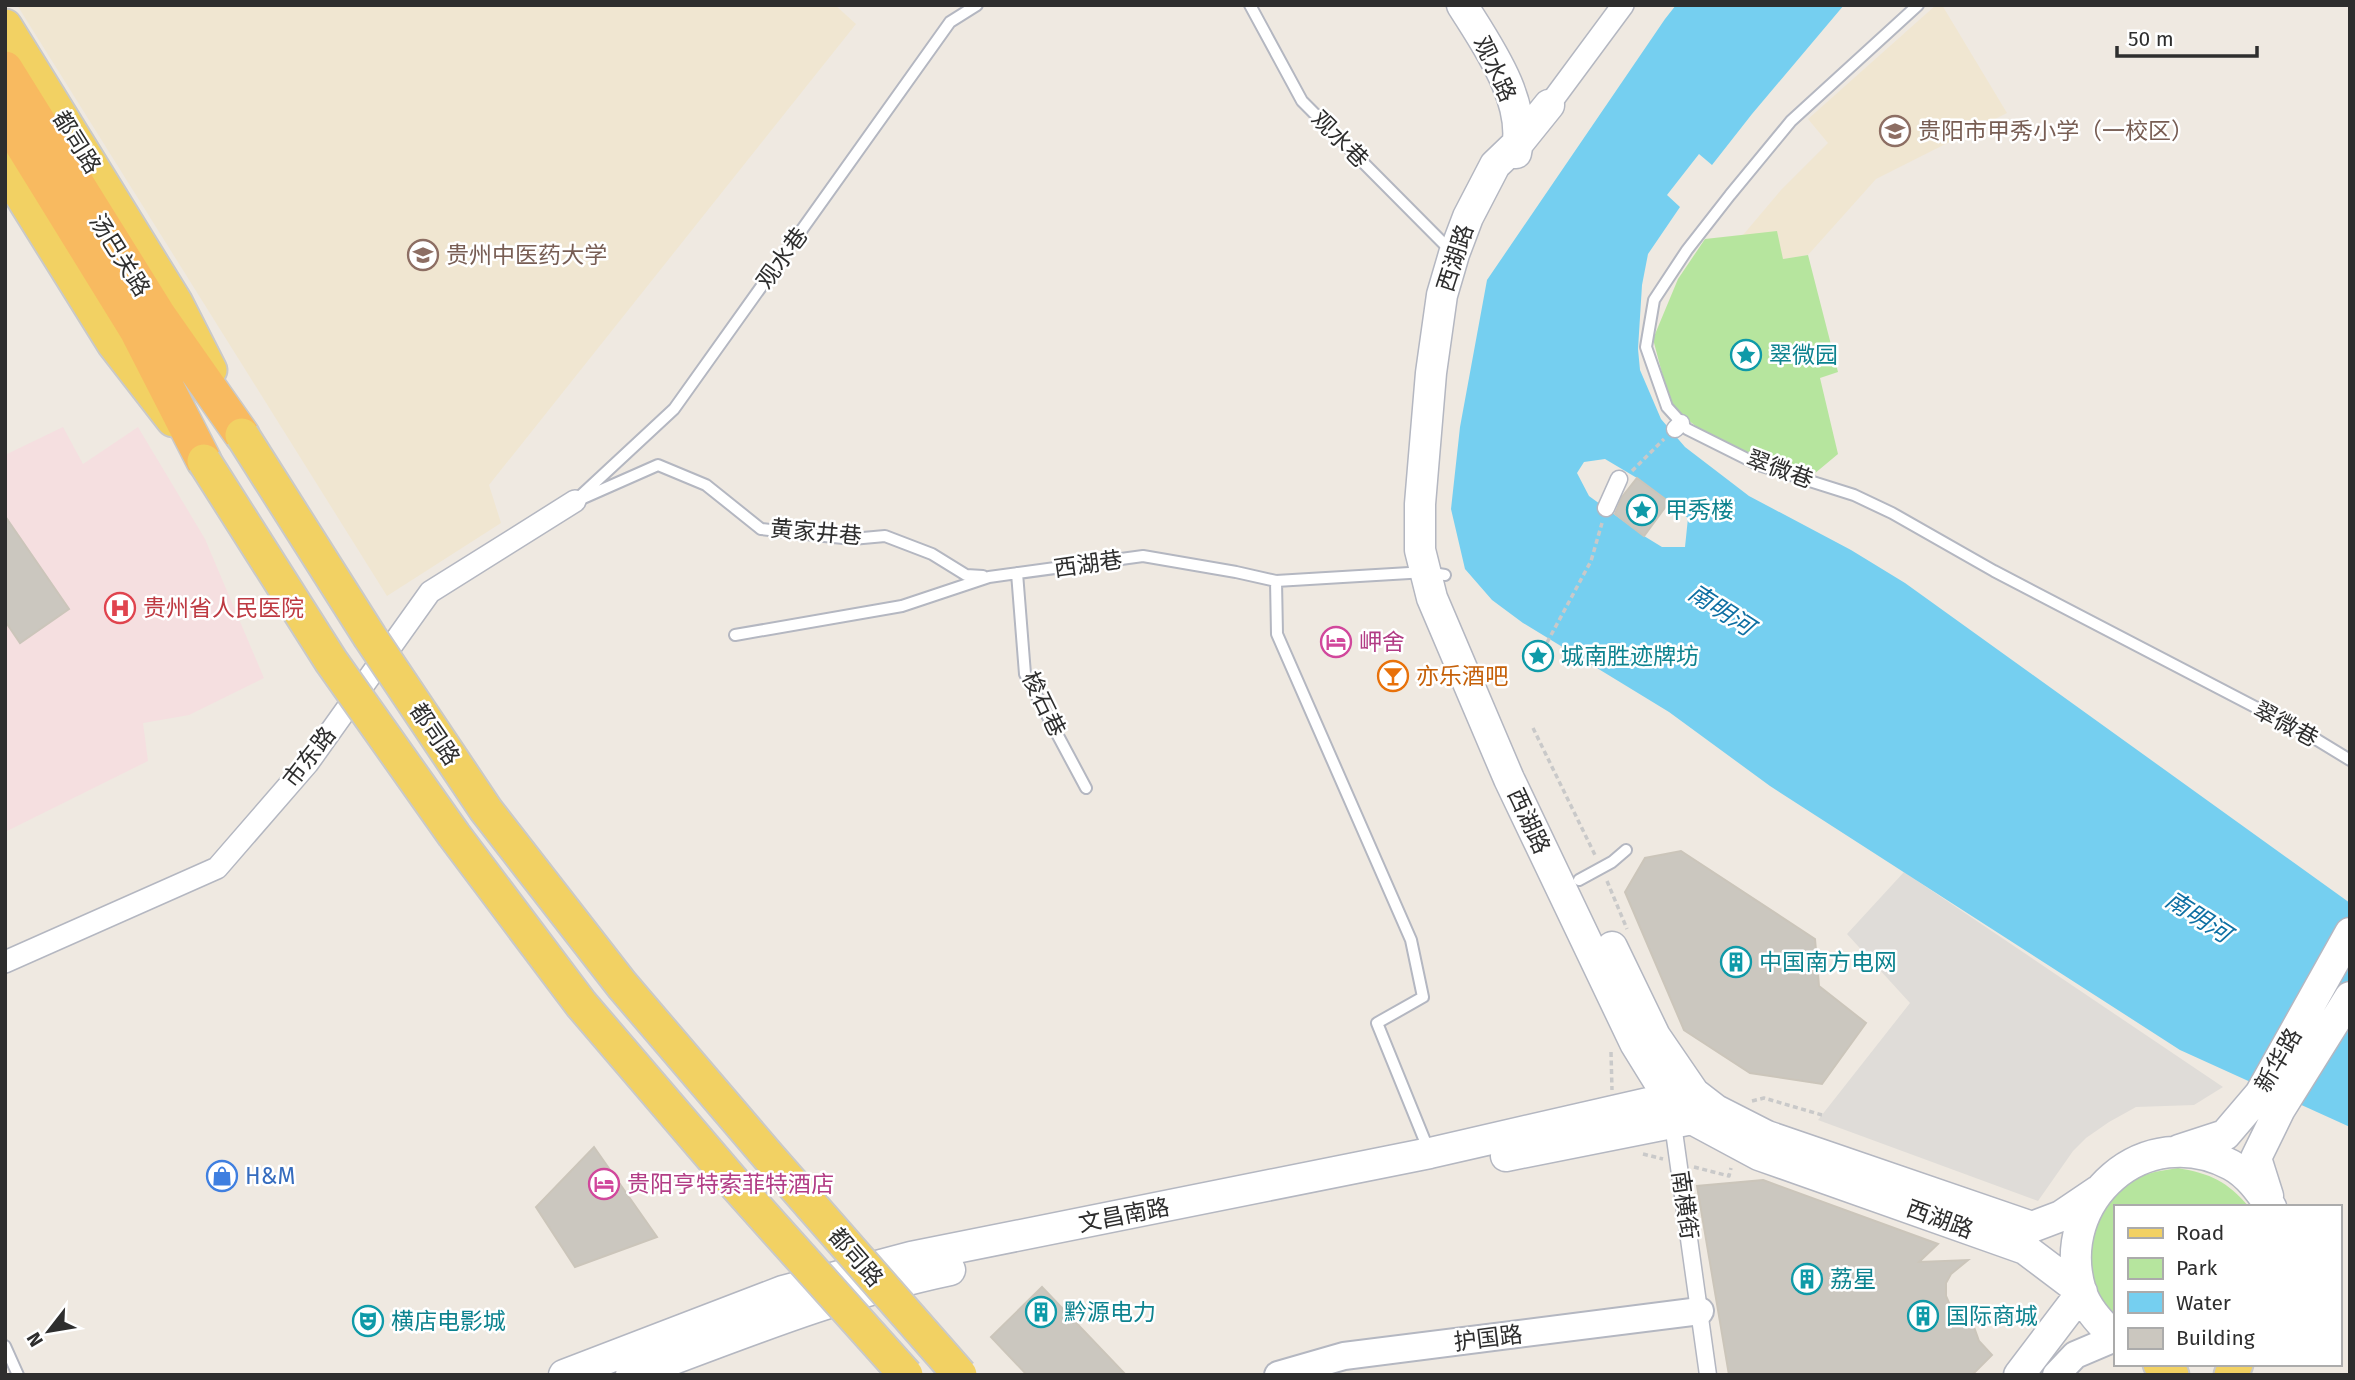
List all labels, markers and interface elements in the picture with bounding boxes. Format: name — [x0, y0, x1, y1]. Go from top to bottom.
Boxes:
scale bar — [2117, 14, 2257, 58]
text: 50 m — [2128, 26, 2174, 52]
street label: 观水路 — [1468, 32, 1522, 106]
street label: 都司路 — [47, 105, 107, 179]
street label: 观水巷 — [1306, 105, 1374, 173]
school or university icon: 贵阳市甲秀小学（一校区） — [1878, 114, 1912, 148]
place label: 贵阳市甲秀小学（一校区） — [1918, 117, 2194, 145]
street label: 汤巴关路 — [84, 209, 156, 301]
street label: 西湖路 — [1431, 221, 1479, 295]
street label: 观水巷 — [750, 222, 814, 294]
school or university icon: 贵州中医药大学 — [406, 238, 440, 272]
place label: 贵州中医药大学 — [446, 241, 607, 269]
place icon: 翠微园 — [1729, 338, 1763, 372]
place label: 翠微园 — [1769, 341, 1838, 369]
street label: 翠微巷 — [1743, 444, 1817, 494]
place icon: 甲秀楼 — [1625, 493, 1659, 527]
place label: 甲秀楼 — [1665, 496, 1734, 524]
street label: 黄家井巷 — [769, 514, 863, 550]
street label: 西湖巷 — [1052, 545, 1124, 583]
water label: 南明河 — [1683, 579, 1762, 644]
hospital icon: 贵州省人民医院 — [103, 591, 137, 625]
place label: 贵州省人民医院 — [143, 594, 304, 622]
hotel icon: 岬舍 — [1319, 625, 1353, 659]
place label: 岬舍 — [1359, 628, 1405, 656]
place icon: 城南胜迹牌坊 — [1521, 639, 1555, 673]
place label: 城南胜迹牌坊 — [1561, 642, 1699, 670]
bar icon: 亦乐酒吧 — [1376, 659, 1410, 693]
place label: 亦乐酒吧 — [1416, 662, 1508, 690]
street label: 梭石巷 — [1016, 667, 1072, 741]
street label: 翠微巷 — [2249, 695, 2323, 753]
street label: 都司路 — [404, 698, 466, 770]
street label: 市东路 — [277, 721, 341, 793]
street label: 西湖路 — [1502, 784, 1556, 858]
water label: 南明河 — [2160, 886, 2239, 951]
building icon: 中国南方电网 — [1719, 945, 1753, 979]
place label: 中国南方电网 — [1759, 948, 1897, 976]
street label: 新华路 — [2249, 1023, 2307, 1097]
shop icon: H&M — [205, 1159, 239, 1193]
place label: H&M — [245, 1162, 295, 1190]
hotel icon: 贵阳亨特索菲特酒店 — [587, 1167, 621, 1201]
street label: 南横街 — [1666, 1169, 1704, 1241]
place label: 贵阳亨特索菲特酒店 — [627, 1170, 834, 1198]
street label: 文昌南路 — [1076, 1192, 1172, 1238]
street label: 西湖路 — [1903, 1194, 1977, 1244]
legend — [2114, 1205, 2341, 1366]
text: Road — [2176, 1220, 2224, 1246]
street label: 都司路 — [823, 1222, 889, 1292]
text: Park — [2176, 1255, 2218, 1281]
building icon: 荔星 — [1790, 1262, 1824, 1296]
place label: 荔星 — [1830, 1265, 1876, 1293]
text: Water — [2176, 1290, 2231, 1316]
building icon: 黔源电力 — [1024, 1295, 1058, 1329]
north arrow — [14, 1296, 84, 1366]
place label: 黔源电力 — [1064, 1298, 1156, 1326]
building icon: 国际商城 — [1906, 1299, 1940, 1333]
place label: 国际商城 — [1946, 1302, 2038, 1330]
theatre icon: 横店电影城 — [351, 1304, 385, 1338]
place label: 横店电影城 — [391, 1307, 506, 1335]
street label: 护国路 — [1452, 1320, 1524, 1356]
text: Building — [2176, 1325, 2255, 1351]
text: N — [22, 1328, 48, 1351]

